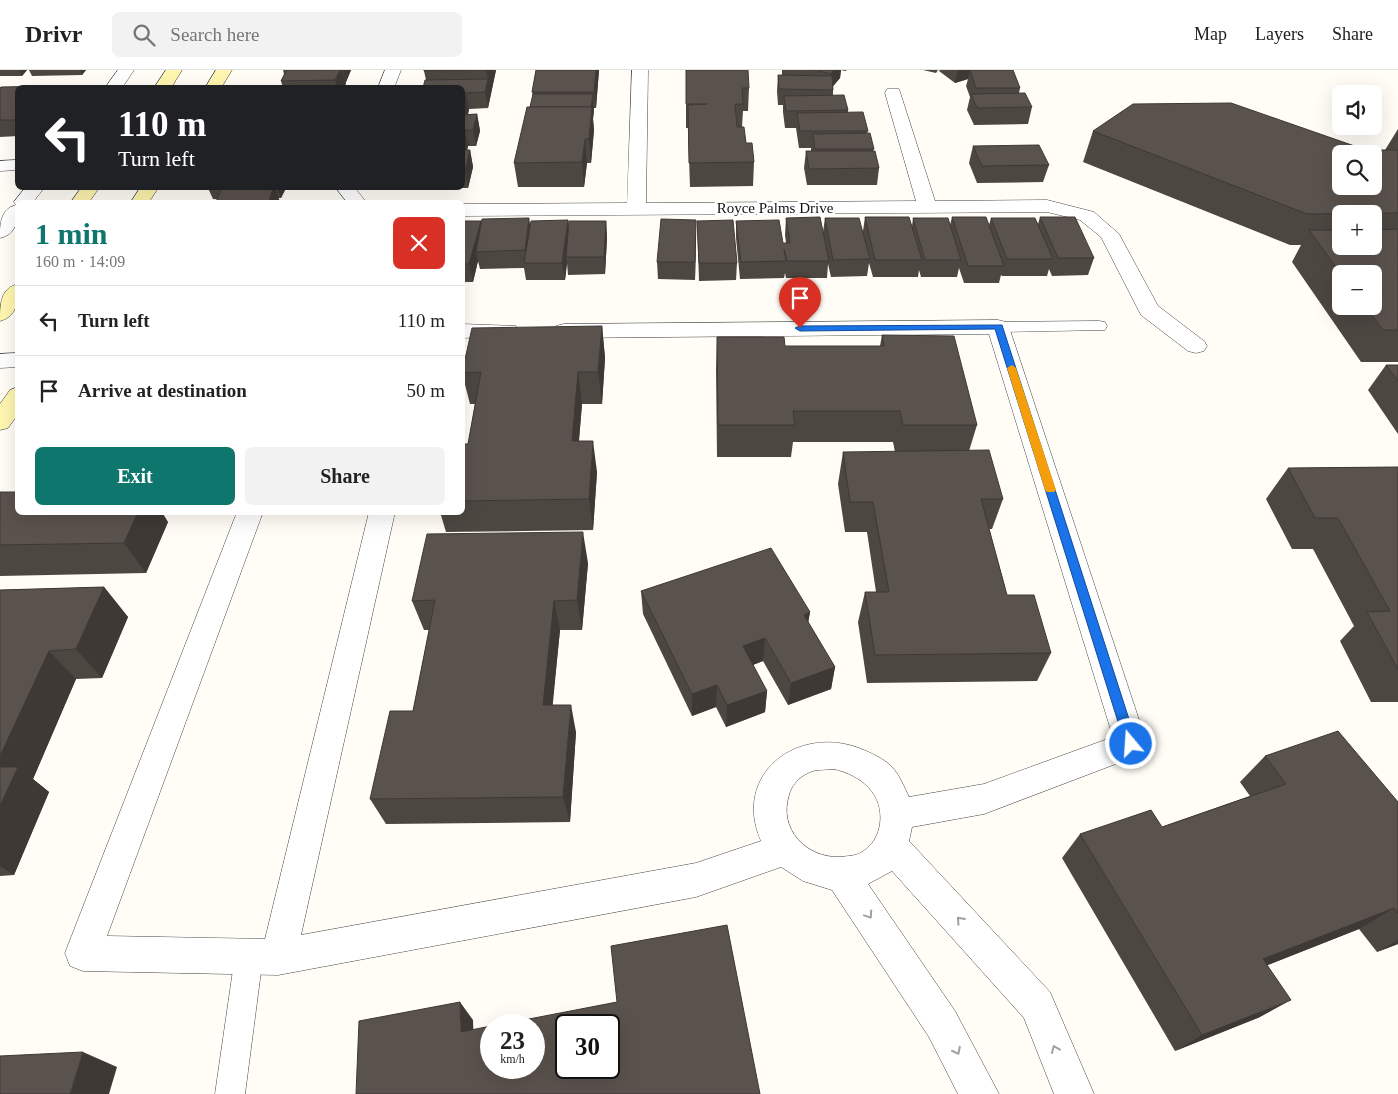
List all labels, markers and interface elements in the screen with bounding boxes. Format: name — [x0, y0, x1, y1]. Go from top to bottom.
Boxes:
search box — [112, 12, 462, 57]
text: Drivr — [25, 21, 82, 47]
icon: search — [130, 21, 158, 49]
text: Search here — [170, 24, 259, 45]
text: Map — [1194, 24, 1227, 44]
text: Layers — [1255, 24, 1304, 44]
text: Share — [1332, 24, 1373, 44]
map controls — [1332, 85, 1382, 315]
button: sound — [1332, 85, 1382, 135]
icon: left — [35, 105, 100, 170]
text: 110 m — [118, 105, 206, 144]
button: search — [1332, 145, 1382, 195]
text: Turn left — [118, 146, 195, 171]
street label: Royce Palms Drive — [717, 200, 834, 216]
button: + — [1332, 205, 1382, 255]
text: 1 min — [35, 217, 108, 250]
button: close — [393, 217, 445, 269]
text: 160 m · 14:09 — [35, 253, 125, 270]
button: − — [1332, 265, 1382, 315]
pin — [779, 277, 821, 328]
icon: arrive — [786, 284, 814, 312]
icon: left — [35, 307, 63, 335]
text: Turn left — [78, 310, 150, 331]
text: 110 m — [398, 310, 445, 331]
icon: arrive — [35, 377, 63, 405]
text: Arrive at destination — [78, 380, 247, 401]
text: 50 m — [406, 380, 445, 401]
button: Exit — [35, 447, 235, 505]
button: Share — [245, 447, 445, 505]
position arrow — [1104, 717, 1156, 769]
one-way arrow — [863, 909, 872, 919]
one-way arrow — [957, 917, 966, 926]
speed limit sign: 30 — [555, 1014, 620, 1079]
text: 23 — [500, 1027, 525, 1054]
one-way arrow — [1051, 1045, 1062, 1054]
one-way arrow — [951, 1046, 961, 1055]
text: km/h — [500, 1052, 525, 1066]

